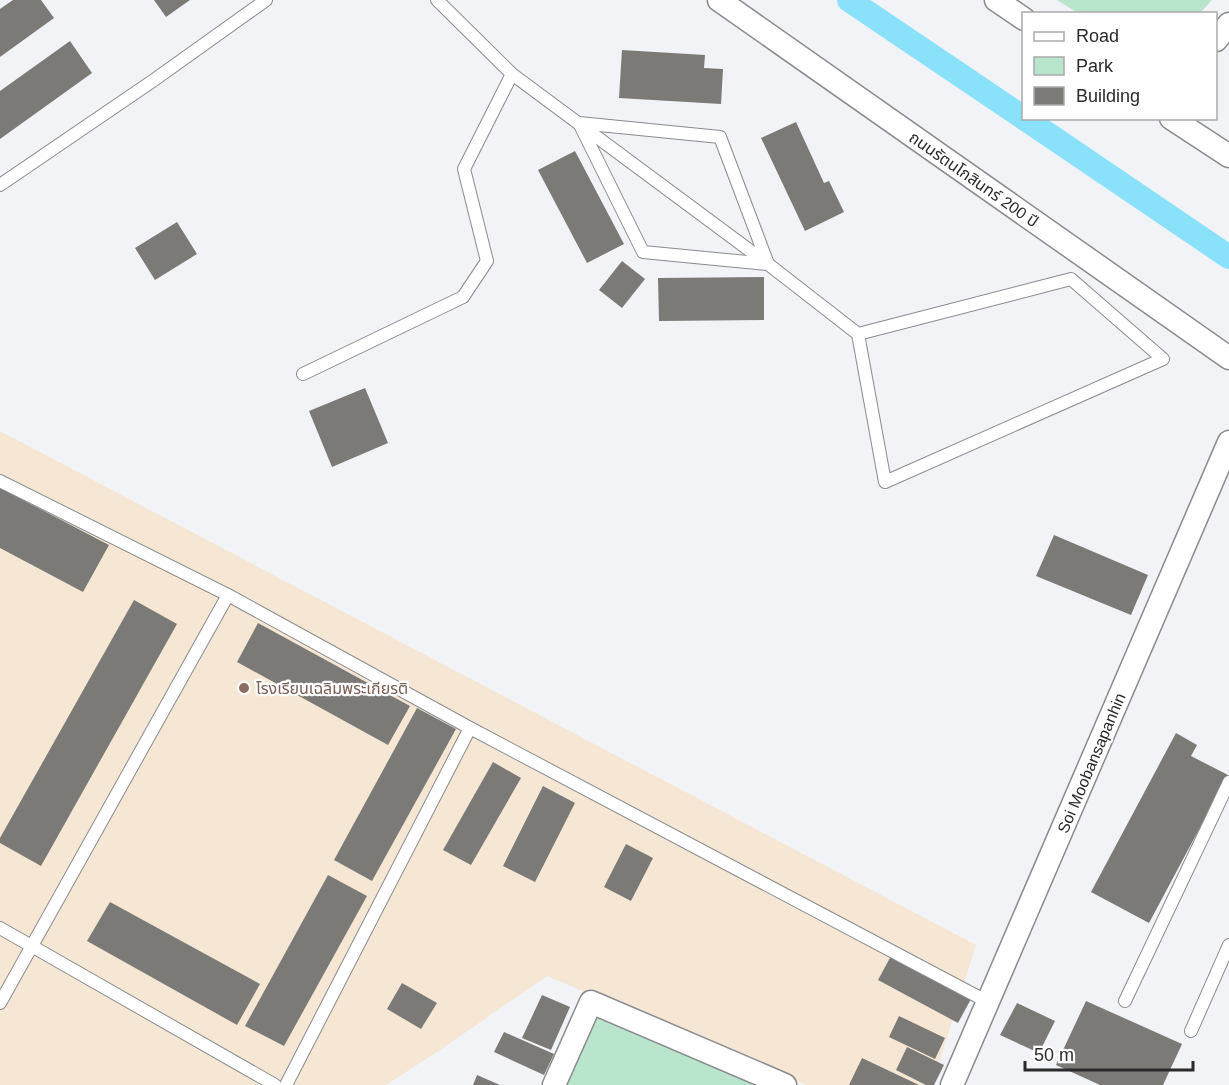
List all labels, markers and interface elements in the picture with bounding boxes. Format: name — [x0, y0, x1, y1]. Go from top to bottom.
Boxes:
legend — [1022, 12, 1217, 120]
text: Road — [1076, 26, 1119, 46]
text: Park — [1076, 56, 1114, 76]
text: Building — [1076, 86, 1140, 106]
street label: ถนนรัตนโกสินทร์ 200 ปี — [906, 128, 1041, 230]
place label: โรงเรียนเฉลิมพระเกียรติ — [256, 680, 408, 697]
marker: โรงเรียนเฉลิมพระเกียรติ — [237, 681, 251, 695]
street label: Soi Moobansapanhin — [1054, 691, 1129, 836]
scale bar — [1025, 1034, 1193, 1072]
text: 50 m — [1034, 1045, 1074, 1065]

